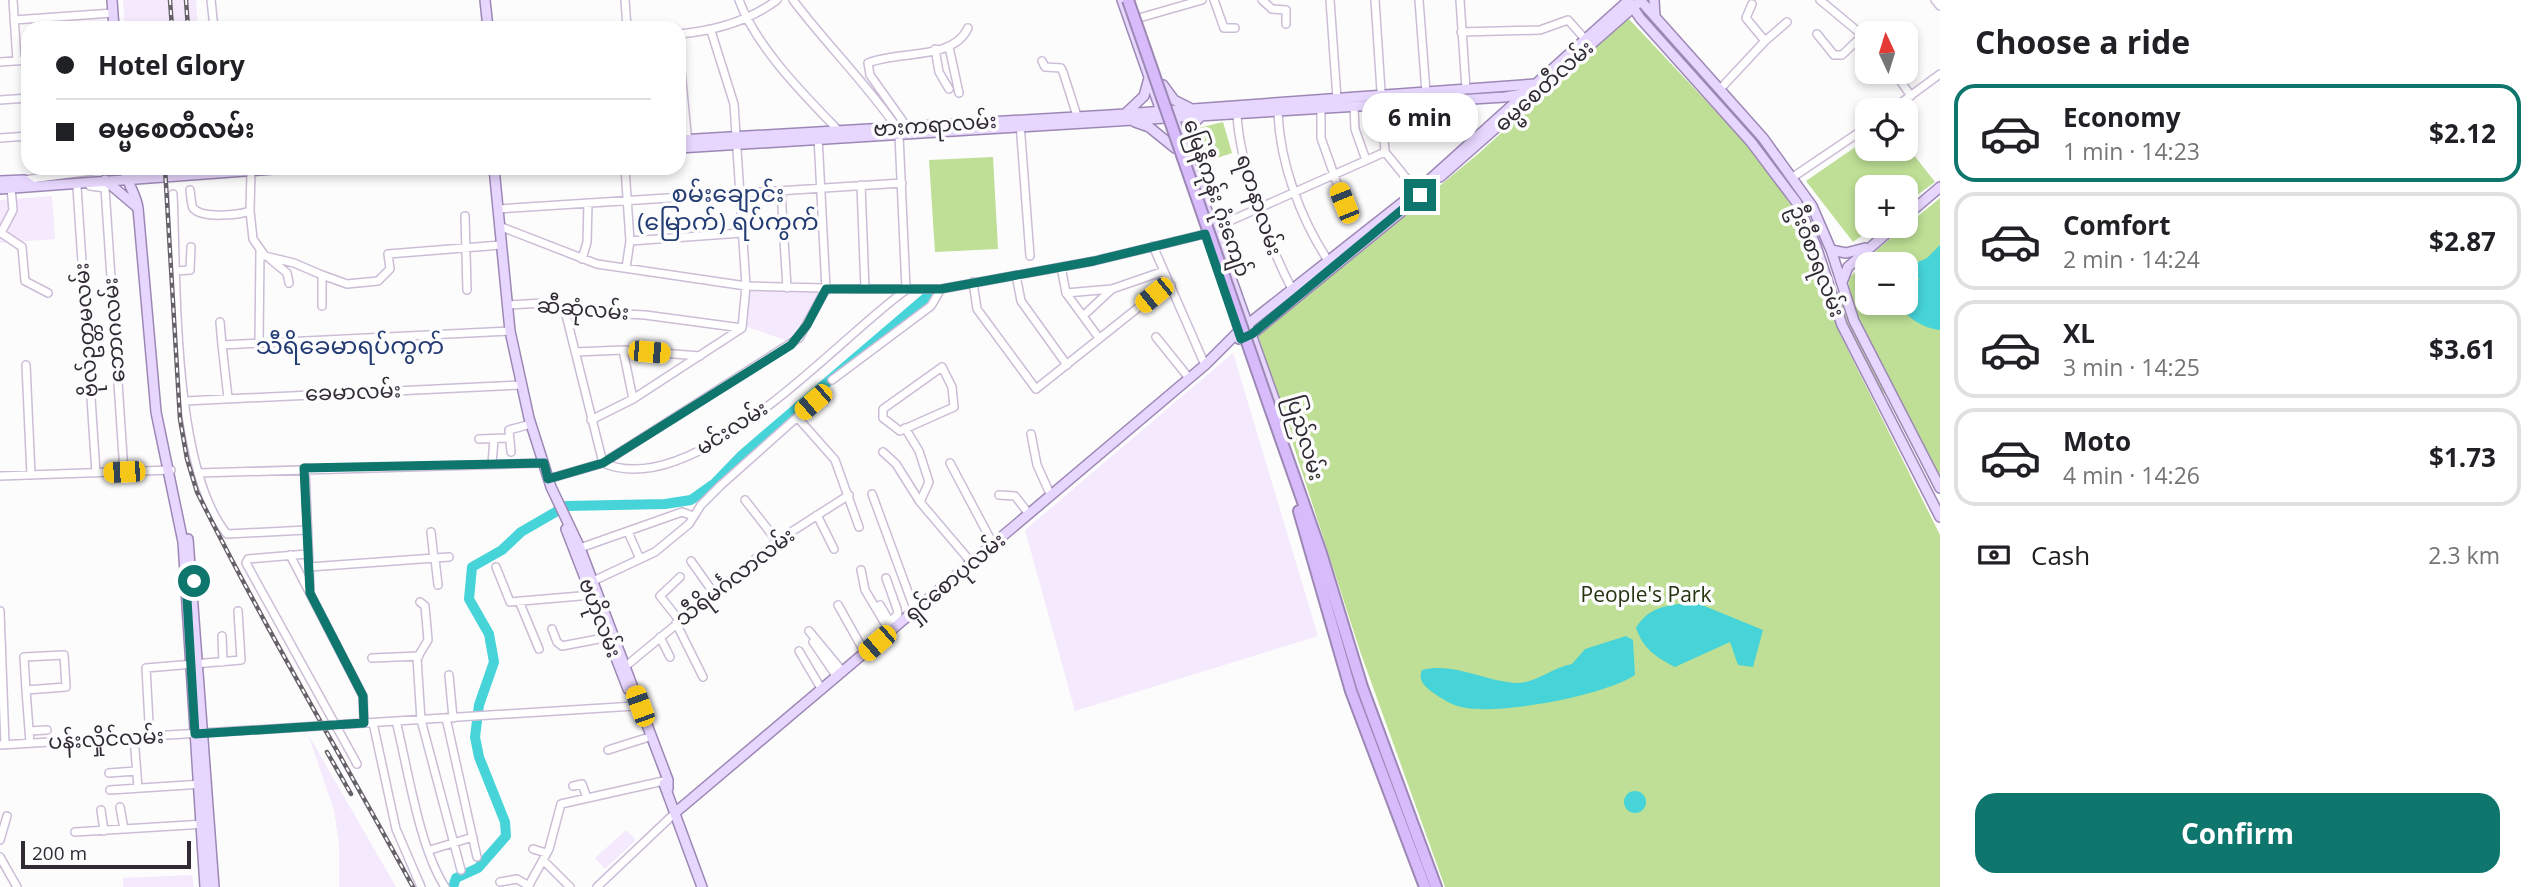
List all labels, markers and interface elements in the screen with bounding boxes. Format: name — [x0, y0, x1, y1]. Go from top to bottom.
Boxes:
text: Choose a ride — [1975, 20, 2190, 63]
north arrow — [1855, 21, 1918, 84]
map controls — [1855, 21, 1918, 315]
street label: ဓမ္မစေတီလမ်း — [1487, 33, 1602, 141]
text: Hotel Glory — [98, 47, 245, 83]
callout: 6 min — [1362, 94, 1478, 142]
button: locate — [1855, 98, 1918, 161]
text: Economy — [2063, 99, 2181, 135]
text: 6 min — [1388, 101, 1452, 133]
icon: car — [1979, 102, 2042, 165]
street label: ဗားကရာလမ်း — [872, 105, 998, 146]
text: ဓမ္မစေတီလမ်း — [98, 110, 255, 146]
street label: မြေနီကုန်း ဂုံးကျော် — [1173, 115, 1259, 282]
text: $2.12 — [2429, 115, 2496, 151]
text: 1 min · 14:23 — [2063, 135, 2200, 167]
street label: ရတနာလမ်း — [1227, 150, 1290, 260]
button: + — [1855, 175, 1918, 238]
district label: စမ်းချောင်း (မြောက်) ရပ်ကွက် — [637, 176, 819, 241]
route end — [1404, 179, 1436, 211]
car — [1327, 180, 1362, 226]
street label: ဦးဝီစာရလမ်း — [1780, 200, 1853, 322]
text: Comfort — [2063, 207, 2170, 243]
icon: car — [1979, 210, 2042, 273]
text: $2.87 — [2429, 223, 2496, 259]
text: 2 min · 14:24 — [2063, 243, 2200, 275]
button: − — [1855, 252, 1918, 315]
street label: ဗိုလ်ဥတ္တမလမ်း — [65, 262, 108, 398]
car — [1132, 274, 1177, 316]
street label: ဘောဂလမ်း — [94, 277, 131, 384]
street label: ဆီဆုံလမ်း — [535, 289, 630, 330]
text: XL — [2063, 315, 2095, 351]
icon: car — [1979, 318, 2042, 381]
district label: သီရိခေမာရပ်ကွက် — [256, 328, 444, 365]
text: $3.61 — [2429, 331, 2496, 367]
car — [628, 340, 671, 364]
text: 3 min · 14:25 — [2063, 351, 2200, 383]
street label: ခေမာလမ်း — [304, 374, 401, 407]
car — [791, 380, 836, 424]
street label: ပြည်လမ်း — [1277, 392, 1332, 485]
street label: မင်းလမ်း — [690, 393, 773, 461]
text: Moto — [2063, 423, 2131, 459]
icon: car — [1979, 426, 2042, 489]
text: $1.73 — [2429, 439, 2496, 475]
text: 4 min · 14:26 — [2063, 459, 2200, 491]
car — [103, 461, 146, 483]
street label: သီရိမင်္ဂလာလမ်း — [668, 520, 802, 635]
street label: ရှင်စောပုလမ်း — [897, 525, 1013, 630]
icon: cash — [1975, 536, 2013, 574]
text: Cash — [2031, 537, 2090, 573]
text: 2.3 km — [2428, 539, 2500, 571]
route start — [178, 565, 210, 597]
street label: ဗဟိုလမ်း — [569, 574, 630, 663]
park label: People's Park — [1581, 580, 1711, 608]
car — [855, 621, 900, 665]
car — [623, 683, 658, 729]
street label: ပန်းလှိုင်လမ်း — [47, 720, 165, 759]
button: Confirm — [1975, 793, 2500, 873]
scale bar — [21, 838, 191, 870]
text: 200 m — [32, 840, 87, 866]

